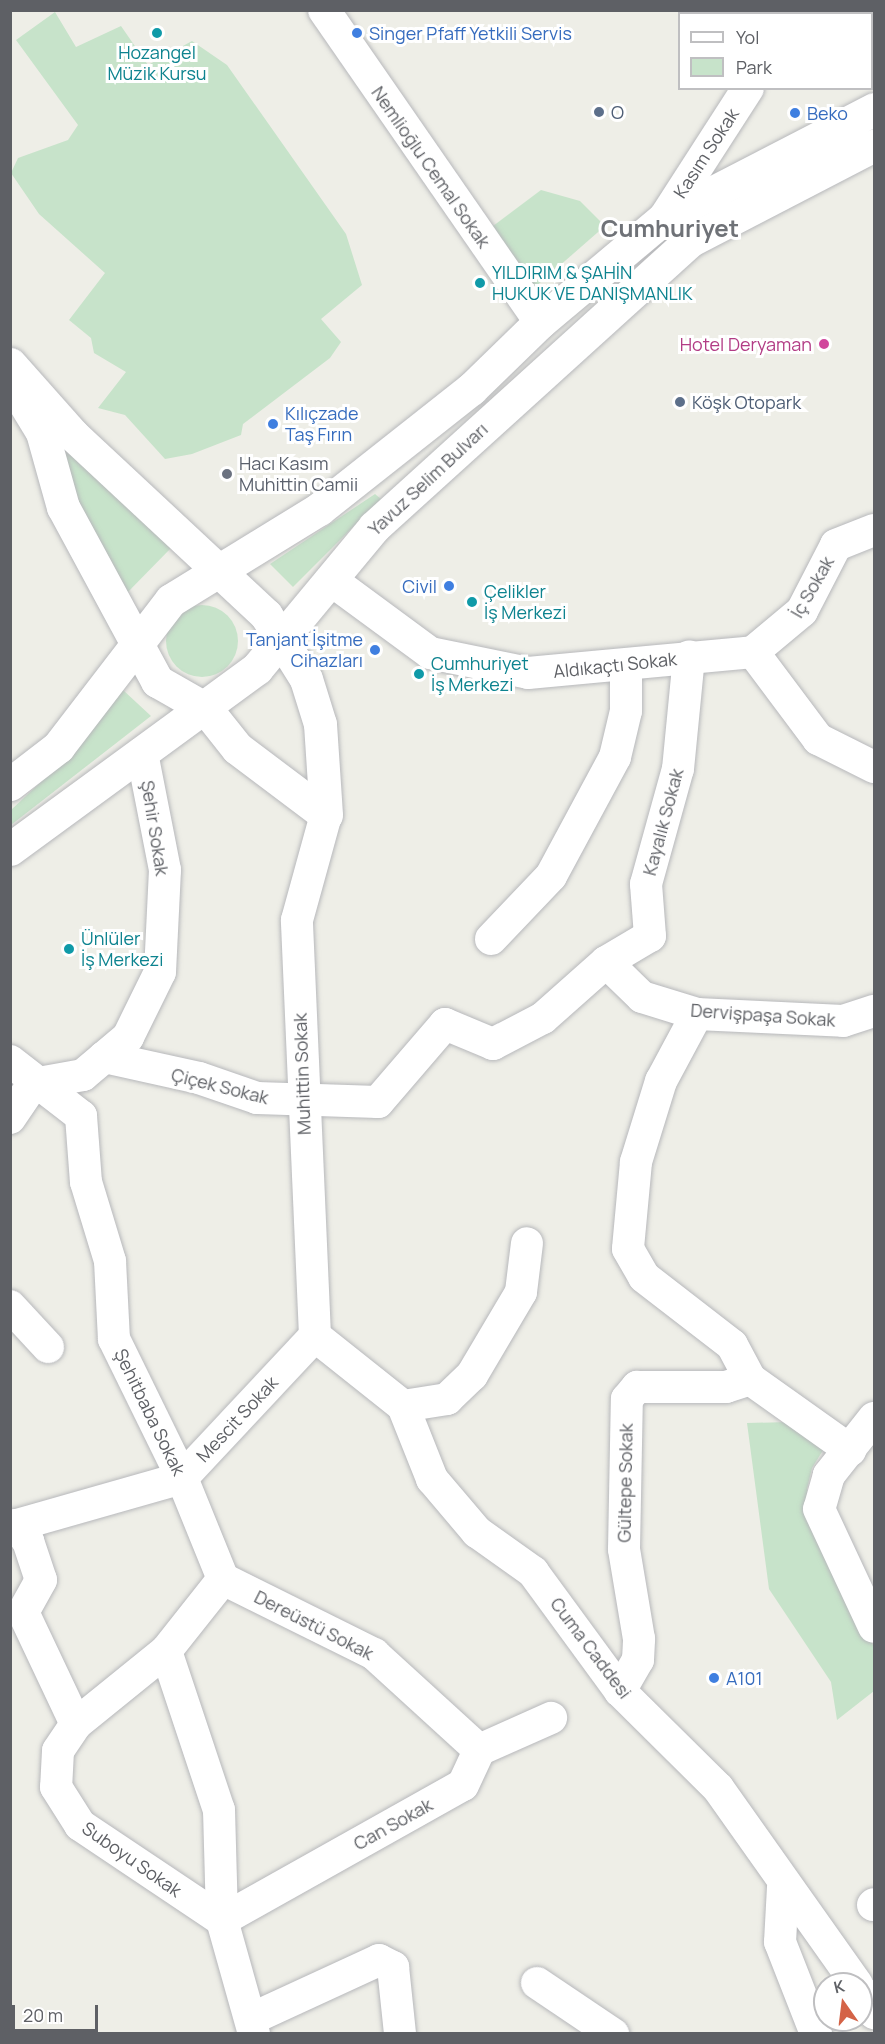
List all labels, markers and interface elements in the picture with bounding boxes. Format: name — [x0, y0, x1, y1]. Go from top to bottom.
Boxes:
legend — [678, 12, 873, 90]
place label: Singer Pfaff Yetkili Servis — [369, 22, 572, 44]
text: Yol — [736, 25, 759, 49]
marker: Hozangel Müzik Kursu — [150, 26, 164, 40]
marker: Singer Pfaff Yetkili Servis — [350, 26, 364, 40]
place label: Hozangel Müzik Kursu — [107, 42, 207, 84]
text: Park — [736, 55, 772, 79]
street label: Nemlioğlu Cemal Sokak — [367, 82, 495, 252]
place label: O — [611, 101, 624, 123]
place label: Beko — [807, 102, 848, 124]
street label: Kasım Sokak — [669, 104, 743, 202]
marker: O — [592, 105, 606, 119]
marker: Beko — [788, 106, 802, 120]
district label: Cumhuriyet — [601, 214, 739, 242]
place label: YILDIRIM & ŞAHİN HUKUK VE DANIŞMANLIK — [492, 262, 693, 304]
marker: YILDIRIM & ŞAHİN HUKUK VE DANIŞMANLIK — [473, 276, 487, 290]
place label: Hotel Deryaman — [680, 333, 812, 355]
marker: Hotel Deryaman — [817, 337, 831, 351]
place label: Köşk Otopark — [692, 391, 801, 413]
marker: Köşk Otopark — [673, 395, 687, 409]
place label: Kılıçzade Taş Fırın — [285, 403, 358, 446]
marker: Kılıçzade Taş Fırın — [266, 417, 280, 431]
street label: Yavuz Selim Bulvarı — [364, 418, 492, 540]
place label: Hacı Kasım Muhittin Camii — [239, 453, 358, 496]
marker: Hacı Kasım Muhittin Camii — [220, 467, 234, 481]
street label: İç Sokak — [786, 552, 838, 622]
place label: Civil — [402, 575, 437, 597]
marker: Civil — [442, 579, 456, 593]
place label: Çelikler İş Merkezi — [484, 581, 566, 624]
marker: Çelikler İş Merkezi — [465, 595, 479, 609]
place label: Tanjant İşitme Cihazları — [246, 629, 363, 672]
marker: Tanjant İşitme Cihazları — [368, 643, 382, 657]
street label: Aldıkaçtı Sokak — [552, 648, 678, 682]
place label: Cumhuriyet İş Merkezi — [431, 653, 529, 696]
marker: Cumhuriyet İş Merkezi — [412, 667, 426, 681]
street label: Kayalık Sokak — [638, 766, 688, 878]
street label: Şehir Sokak — [137, 779, 173, 877]
place label: Ünlüler İş Merkezi — [81, 928, 163, 970]
marker: Ünlüler İş Merkezi — [62, 942, 76, 956]
street label: Dervişpaşa Sokak — [690, 999, 836, 1031]
street label: Muhittin Sokak — [289, 1013, 315, 1135]
street label: Çiçek Sokak — [169, 1063, 271, 1109]
street label: Şehitbaba Sokak — [110, 1345, 190, 1479]
street label: Mescit Sokak — [192, 1372, 282, 1466]
street label: Gültepe Sokak — [613, 1423, 637, 1543]
street label: Dereüstü Sokak — [251, 1586, 377, 1664]
street label: Cuma Caddesi — [546, 1593, 636, 1703]
place label: A101 — [726, 1667, 762, 1689]
marker: A101 — [707, 1671, 721, 1685]
street label: Can Sokak — [350, 1794, 436, 1854]
street label: Suboyu Sokak — [78, 1817, 186, 1901]
north arrow — [813, 1972, 873, 2032]
text: K — [831, 1975, 847, 1998]
scale bar — [15, 1993, 100, 2031]
text: 20 m — [23, 2003, 63, 2027]

